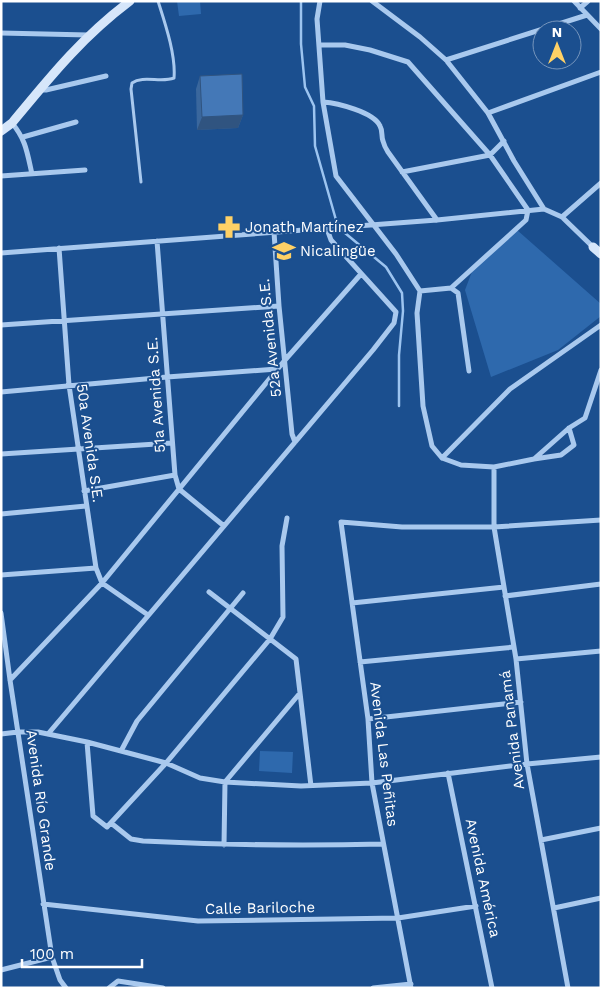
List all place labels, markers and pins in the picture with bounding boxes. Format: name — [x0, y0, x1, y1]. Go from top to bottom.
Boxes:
pharmacy icon: Jonath Martínez — [216, 214, 242, 240]
place label: Jonath Martínez — [245, 218, 364, 236]
school or university icon: Nicalingüe — [271, 238, 297, 264]
place label: Nicalingüe — [300, 242, 376, 260]

